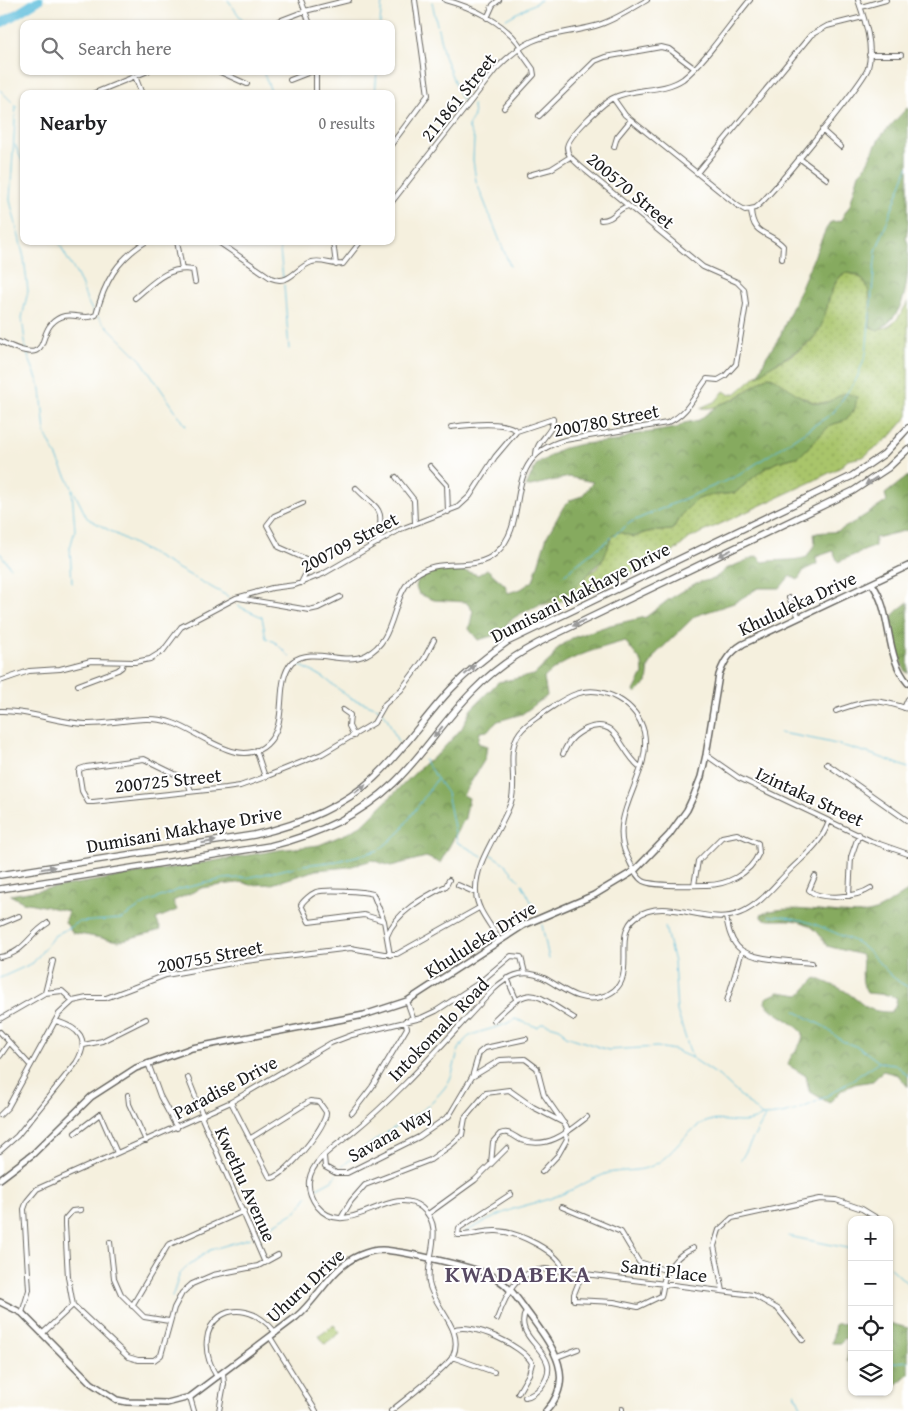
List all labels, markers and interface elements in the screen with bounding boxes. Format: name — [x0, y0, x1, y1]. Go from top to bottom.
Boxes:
search box — [20, 20, 395, 75]
icon: search — [38, 34, 66, 62]
text: Search here — [78, 34, 172, 62]
street label: 211861 Street — [413, 46, 503, 147]
text: Nearby — [40, 107, 107, 138]
text: 0 results — [318, 111, 375, 135]
street label: 200570 Street — [581, 145, 681, 235]
street label: 200780 Street — [551, 396, 662, 444]
one-way arrow — [864, 476, 877, 485]
street label: 200709 Street — [295, 504, 403, 580]
street label: Dumisani Makhaye Drive — [485, 535, 675, 649]
one-way arrow — [718, 549, 732, 557]
street label: Khululeka Drive — [733, 563, 861, 643]
one-way arrow — [571, 619, 586, 627]
one-way arrow — [464, 664, 476, 676]
one-way arrow — [433, 725, 444, 738]
street label: Izintaka Street — [751, 759, 869, 833]
street label: 200725 Street — [113, 760, 223, 800]
one-way arrow — [353, 784, 367, 794]
street label: Dumisani Makhaye Drive — [84, 798, 284, 860]
one-way arrow — [201, 838, 217, 846]
one-way arrow — [40, 863, 56, 871]
street label: Khululeka Drive — [419, 893, 542, 985]
street label: 200755 Street — [155, 932, 266, 980]
street label: Intokomalo Road — [381, 970, 496, 1087]
street label: Paradise Drive — [168, 1048, 282, 1126]
street label: Savana Way — [342, 1099, 438, 1169]
street label: Kwethu Avenue — [208, 1122, 284, 1246]
map controls — [848, 1216, 893, 1396]
button: + — [848, 1216, 893, 1261]
street label: Uhuru Drive — [259, 1241, 351, 1329]
street label: Santi Place — [619, 1251, 709, 1289]
district label: KWADABEKA — [445, 1256, 591, 1291]
button: − — [848, 1261, 893, 1306]
button: locate — [848, 1306, 893, 1351]
button: layers — [848, 1351, 893, 1396]

